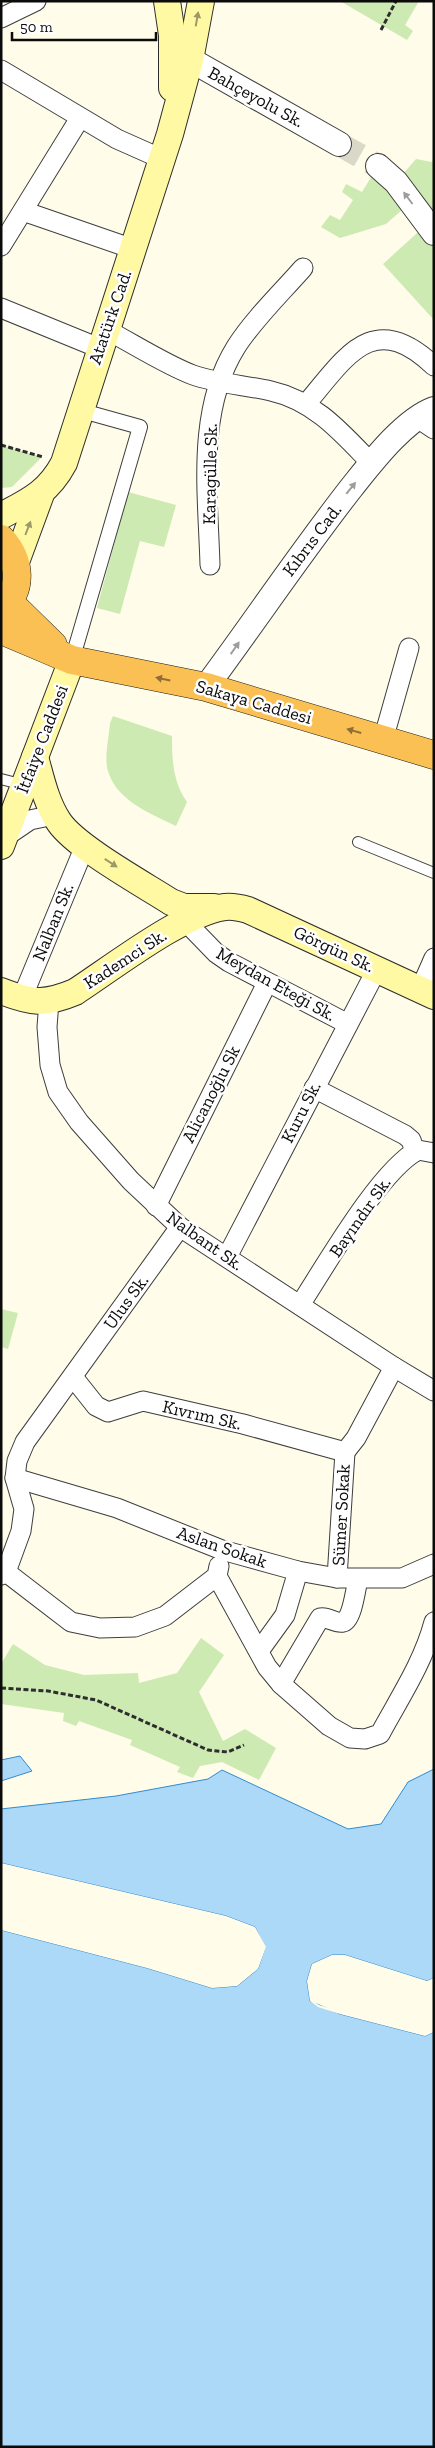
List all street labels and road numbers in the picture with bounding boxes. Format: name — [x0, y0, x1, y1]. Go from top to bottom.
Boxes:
street label: Bahçeyolu Sk. — [204, 62, 308, 132]
street label: Atatürk Cad. — [84, 267, 136, 367]
street label: Karagülle Sk. — [198, 423, 222, 525]
street label: Kıbrıs Cad. — [278, 500, 346, 580]
street label: Sakaya Caddesi — [194, 675, 314, 729]
street label: İtfaiye Caddesi — [11, 682, 73, 796]
street label: Nalban Sk. — [27, 880, 79, 964]
street label: Görgün Sk. — [290, 921, 378, 977]
street label: Kademci Sk. — [79, 924, 171, 994]
street label: Meydan Eteği Sk. — [213, 942, 339, 1026]
street label: Alicanoğlu Sk — [177, 1041, 245, 1146]
street label: Kuru Sk. — [276, 1078, 326, 1146]
street label: Bayındır Sk. — [324, 1173, 396, 1261]
street label: Nalbant Sk. — [162, 1207, 248, 1275]
street label: Ulus Sk. — [99, 1270, 153, 1334]
street label: Kıvrım Sk. — [160, 1395, 244, 1435]
street label: Sümer Sokak — [327, 1463, 355, 1566]
street label: Aslan Sokak — [174, 1521, 270, 1573]

